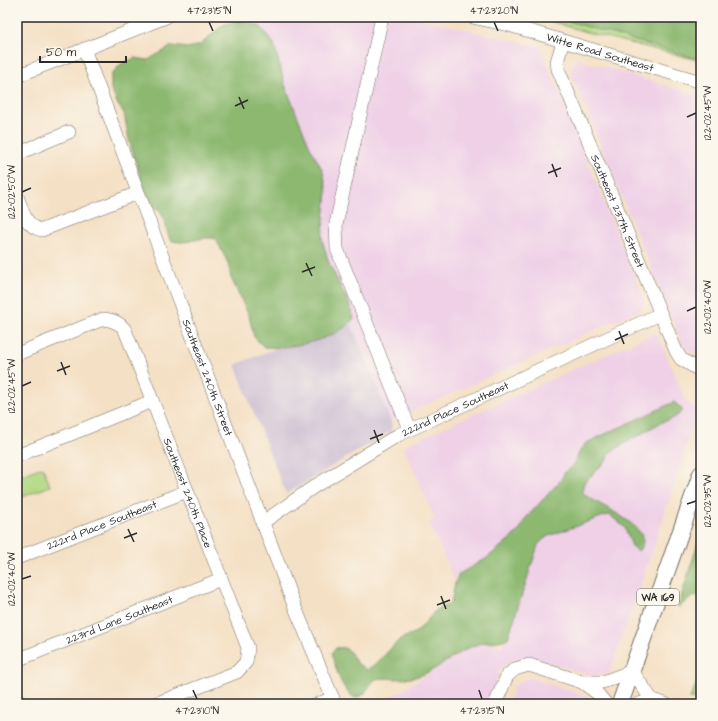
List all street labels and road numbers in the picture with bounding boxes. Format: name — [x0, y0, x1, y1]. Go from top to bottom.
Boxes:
street label: Witte Road Southeast — [545, 30, 656, 76]
street label: Southeast 237th Street — [587, 152, 648, 271]
street label: Southeast 240th Street — [179, 317, 237, 439]
street label: 222nd Place Southeast — [399, 378, 512, 440]
street label: Southeast 240th Place — [159, 436, 216, 550]
street label: 222rd Place Southeast — [45, 496, 160, 554]
road number: WA 169 — [637, 589, 679, 605]
street label: 223rd Lane Southeast — [64, 592, 176, 648]

